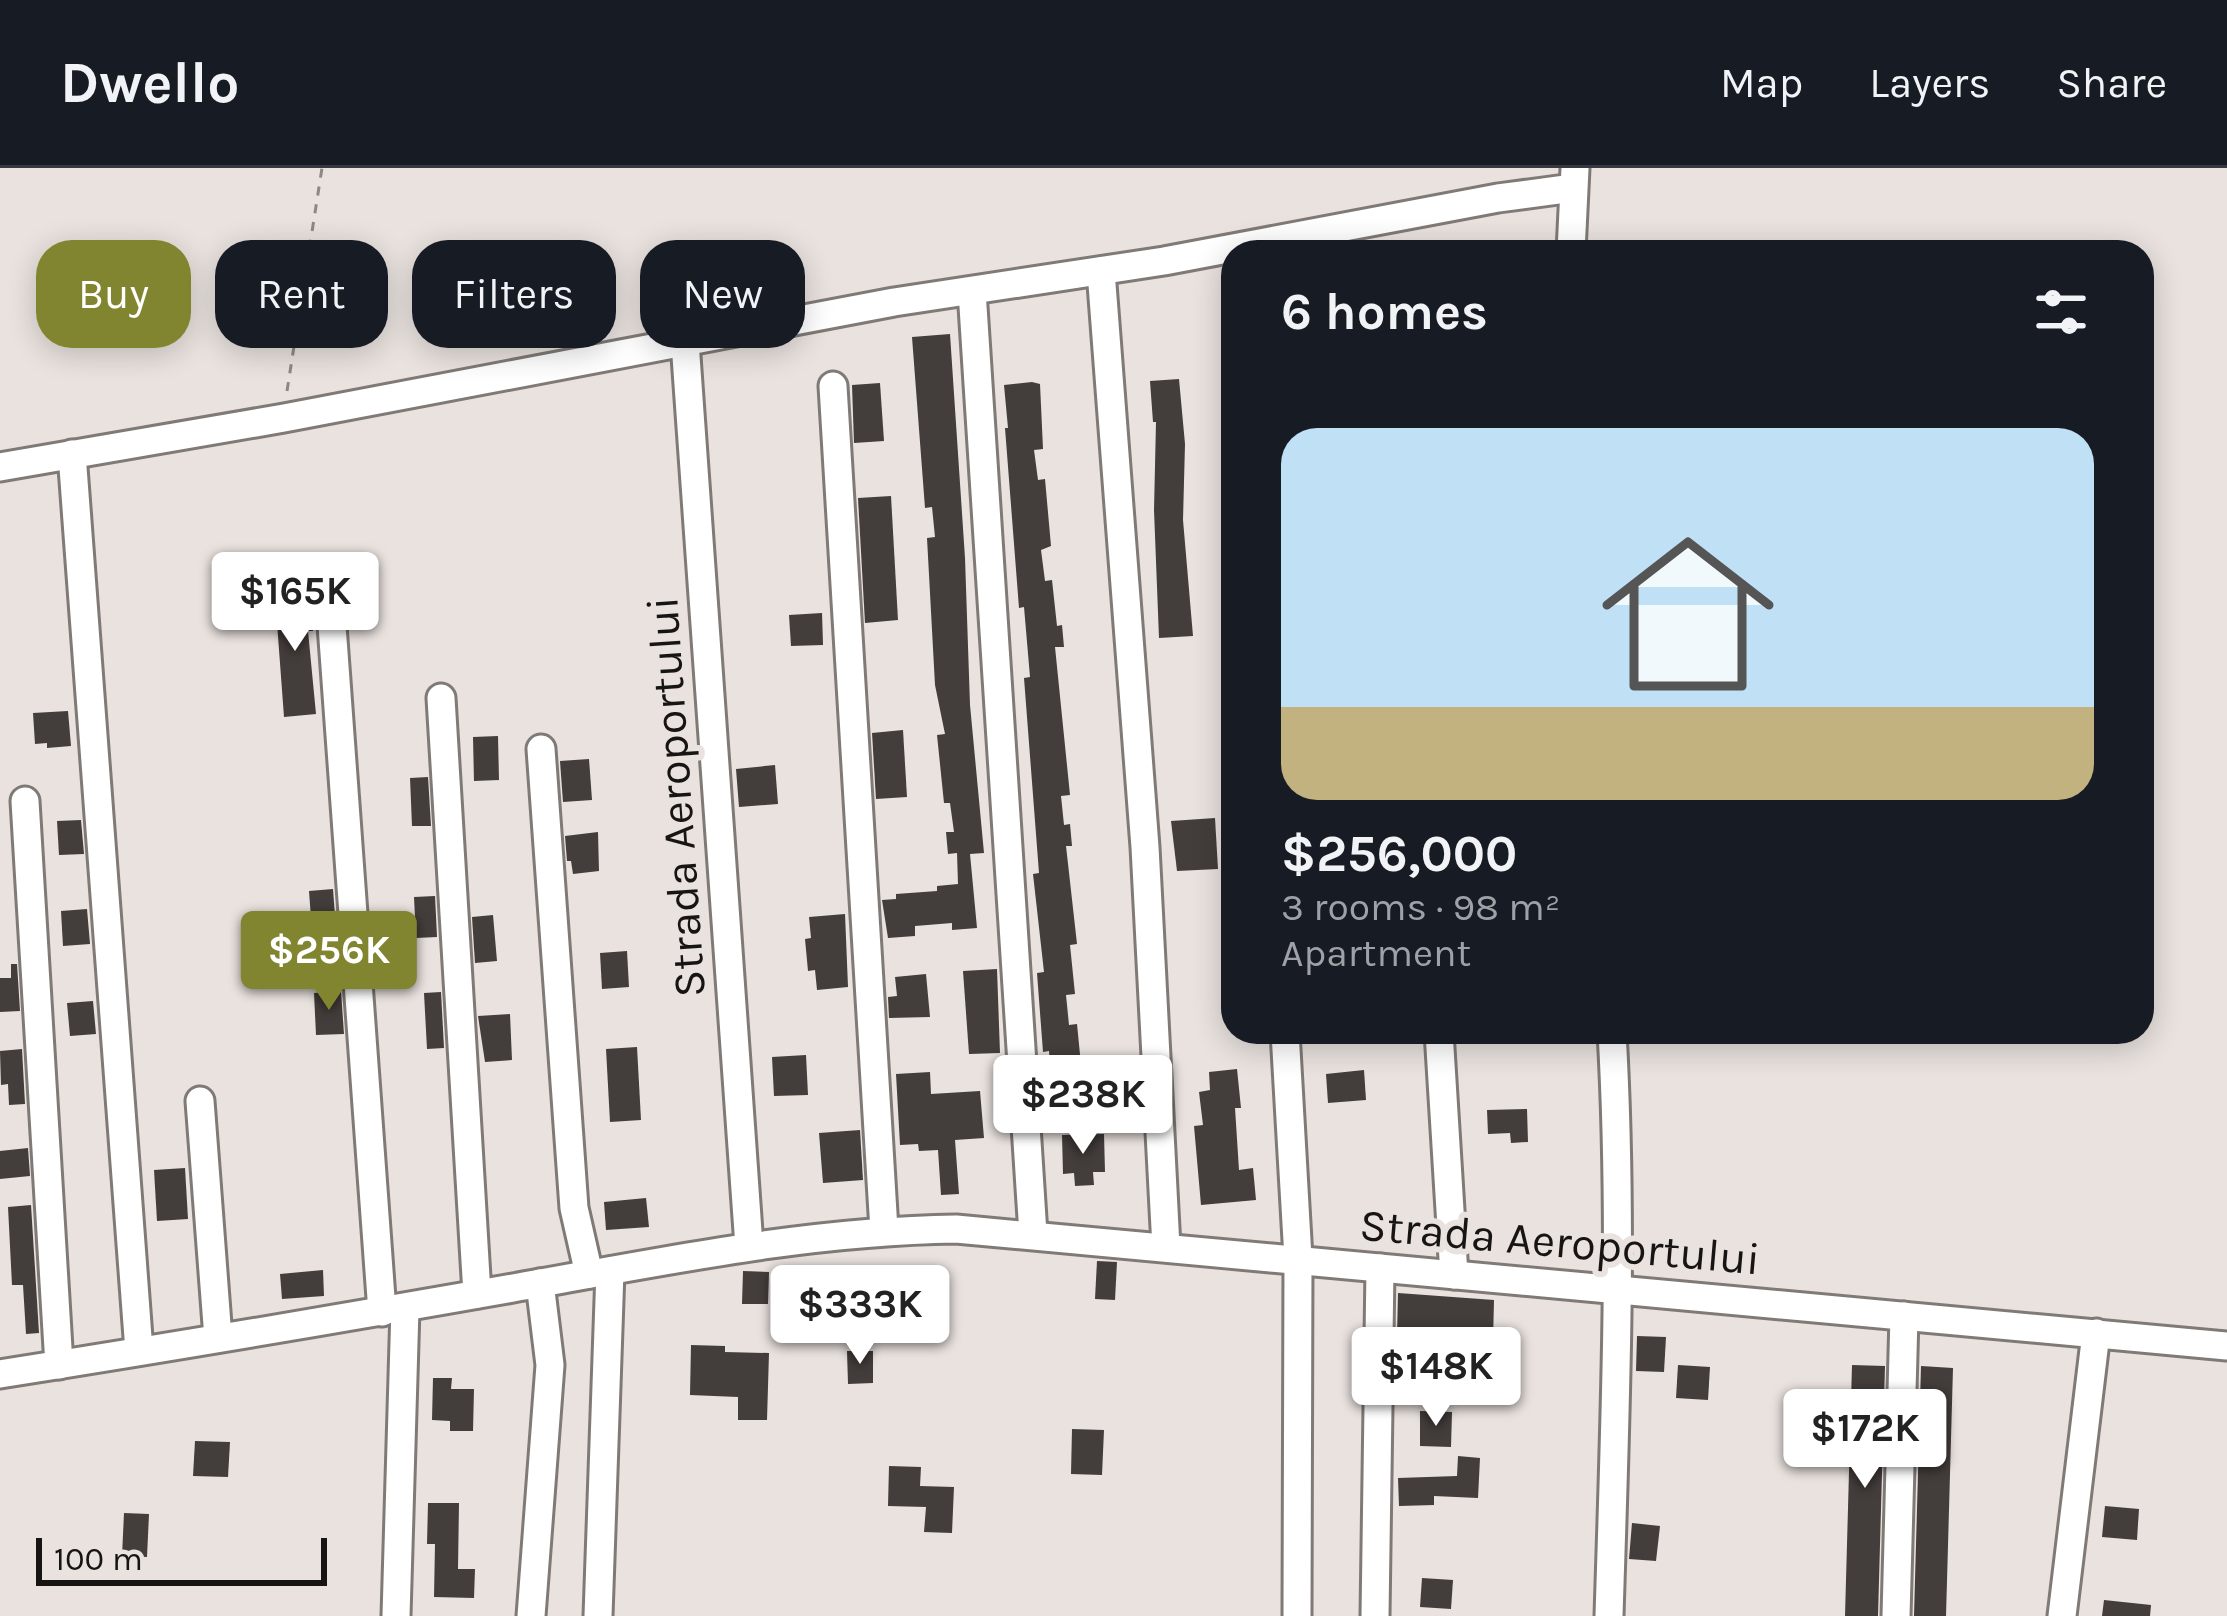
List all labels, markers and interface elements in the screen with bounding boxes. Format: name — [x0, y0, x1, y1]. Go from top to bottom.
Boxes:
text: Dwello — [60, 50, 240, 116]
text: Map — [1720, 58, 1803, 108]
text: Layers — [1869, 58, 1990, 108]
text: Share — [2056, 58, 2167, 108]
chip: Buy — [36, 240, 191, 348]
chip: Rent — [215, 240, 388, 348]
chip: Filters — [412, 240, 616, 348]
chip: New — [640, 240, 805, 348]
icon: filters — [2028, 279, 2094, 345]
text: 6 homes — [1281, 282, 1488, 342]
icon: home — [1580, 506, 1796, 722]
pin: $165K — [211, 552, 379, 654]
text: $165K — [239, 568, 351, 614]
street label: Strada Aeroportului — [636, 595, 716, 999]
text: $256,000 — [1281, 824, 1517, 884]
text: 3 rooms · 98 m² — [1281, 884, 1560, 930]
pin: $256K — [245, 911, 413, 1013]
text: $256K — [268, 927, 390, 973]
text: Apartment — [1281, 930, 1471, 976]
pin: $238K — [999, 1055, 1167, 1157]
text: $238K — [1020, 1071, 1146, 1117]
street label: Strada Aeroportului — [1358, 1199, 1762, 1285]
pin: $333K — [776, 1265, 944, 1367]
text: $333K — [797, 1281, 923, 1327]
pin: $148K — [1352, 1327, 1520, 1429]
text: $148K — [1379, 1343, 1493, 1389]
pin: $172K — [1781, 1389, 1949, 1491]
text: $172K — [1810, 1405, 1920, 1451]
scale bar — [36, 1532, 327, 1585]
text: 100 m — [54, 1540, 143, 1578]

